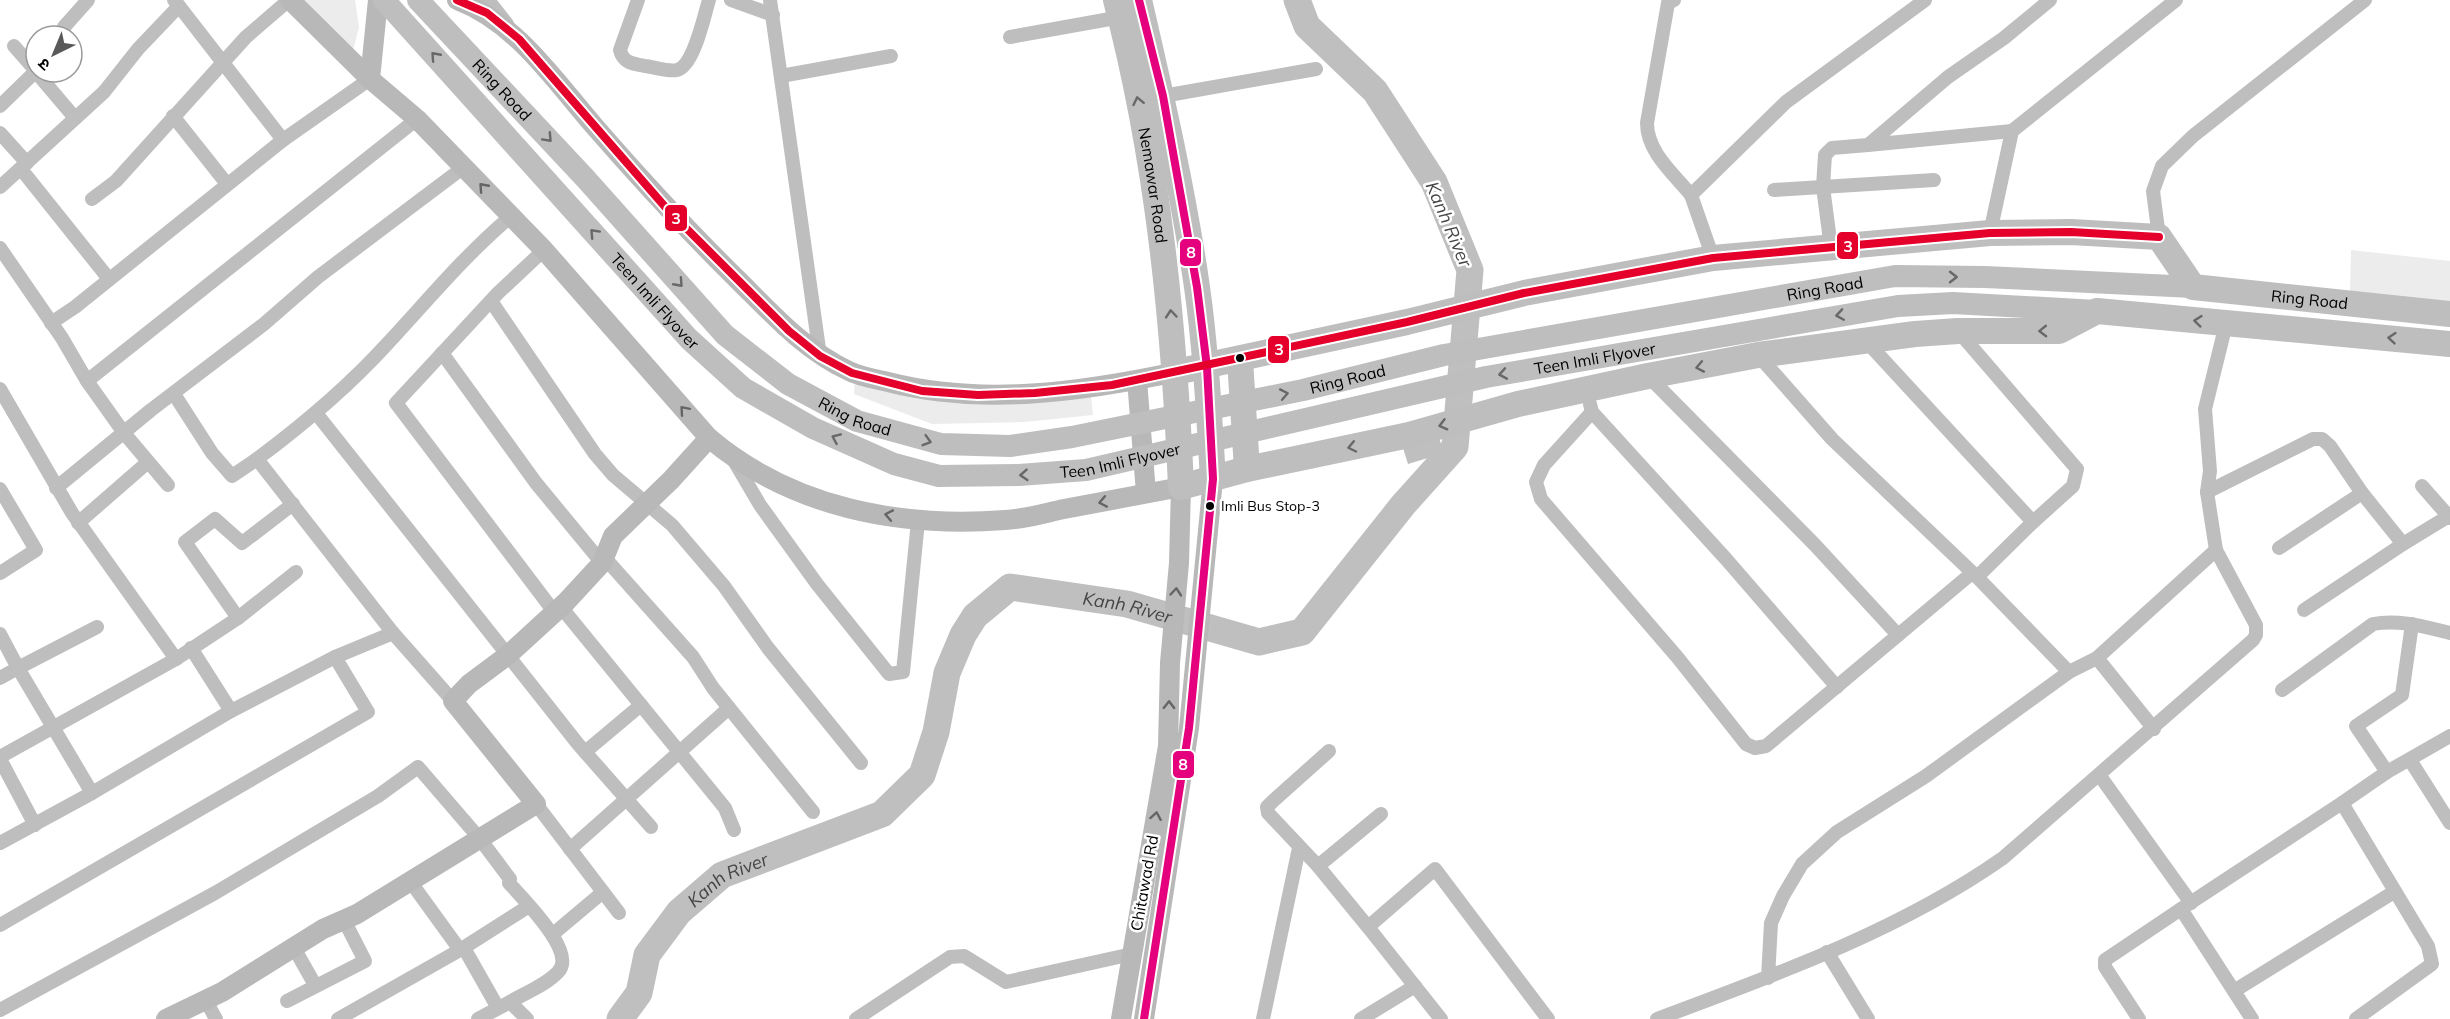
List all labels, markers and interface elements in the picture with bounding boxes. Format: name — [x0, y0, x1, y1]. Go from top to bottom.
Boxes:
north arrow — [24, 24, 84, 84]
one-way arrow — [431, 52, 442, 63]
text: उ — [33, 54, 54, 75]
street label: Ring Road — [468, 55, 536, 125]
one-way arrow — [1133, 96, 1146, 106]
street label: Nemawar Road — [1134, 126, 1172, 244]
one-way arrow — [541, 132, 552, 142]
water label: Kanh River — [1421, 178, 1478, 271]
one-way arrow — [479, 183, 490, 194]
line badge: 3 — [664, 204, 688, 232]
text: 3 — [671, 208, 681, 228]
one-way arrow — [590, 229, 601, 240]
line badge: 3 — [1836, 231, 1859, 260]
text: 3 — [1843, 236, 1853, 256]
line badge: 8 — [1179, 238, 1202, 267]
text: 8 — [1186, 242, 1196, 262]
street label: Teen Imli Flyover — [606, 249, 703, 353]
one-way arrow — [1949, 271, 1958, 283]
street label: Ring Road — [1785, 272, 1865, 305]
one-way arrow — [672, 277, 683, 287]
street label: Ring Road — [2270, 285, 2349, 313]
one-way arrow — [1836, 309, 1845, 321]
one-way arrow — [1164, 310, 1177, 319]
one-way arrow — [2193, 315, 2202, 328]
one-way arrow — [2039, 325, 2048, 337]
one-way arrow — [2387, 332, 2396, 345]
line badge: 3 — [1267, 335, 1290, 364]
street label: Teen Imli Flyover — [1533, 338, 1657, 379]
text: 3 — [1274, 339, 1284, 359]
unlabelled marker — [1234, 352, 1246, 364]
street label: Ring Road — [1308, 360, 1388, 398]
one-way arrow — [1696, 360, 1705, 372]
one-way arrow — [1499, 367, 1508, 379]
one-way arrow — [1279, 388, 1289, 401]
street label: Ring Road — [815, 392, 894, 440]
one-way arrow — [680, 406, 691, 417]
one-way arrow — [1439, 418, 1449, 430]
one-way arrow — [831, 433, 842, 445]
one-way arrow — [922, 433, 932, 446]
street label: Teen Imli Flyover — [1059, 438, 1182, 482]
one-way arrow — [1347, 440, 1357, 453]
one-way arrow — [1019, 468, 1028, 481]
one-way arrow — [1098, 495, 1108, 508]
place label: Imli Bus Stop-3 — [1221, 497, 1320, 515]
marker: Imli Bus Stop-3 — [1204, 500, 1216, 512]
one-way arrow — [884, 509, 894, 522]
water label: Kanh River — [1081, 586, 1176, 628]
one-way arrow — [1169, 588, 1182, 597]
one-way arrow — [1163, 700, 1175, 709]
line badge: 8 — [1172, 750, 1195, 779]
text: 8 — [1178, 754, 1188, 774]
one-way arrow — [1149, 812, 1162, 822]
street label: Chitawad Rd — [1126, 834, 1162, 932]
water label: Kanh River — [682, 847, 772, 912]

